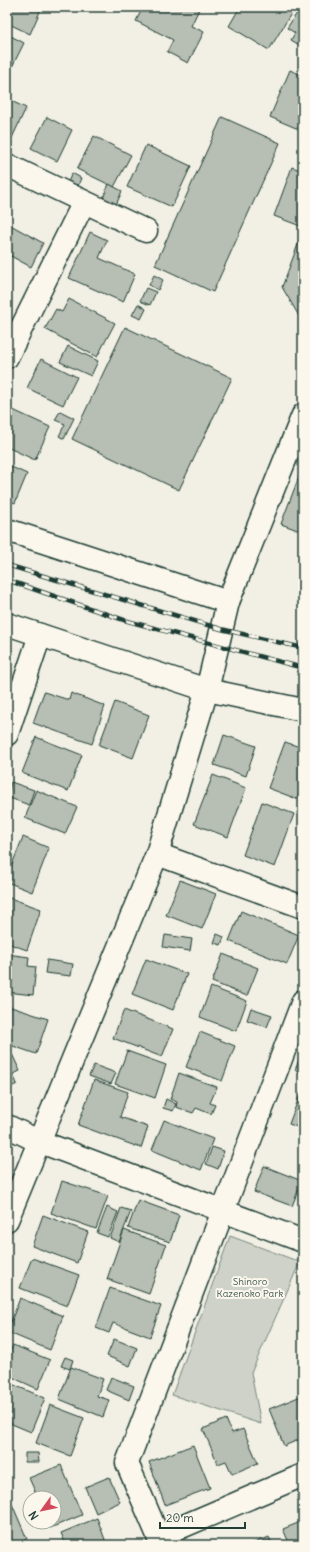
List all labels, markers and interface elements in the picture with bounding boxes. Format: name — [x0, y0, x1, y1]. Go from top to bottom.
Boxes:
park label: Shinoro Kazenoko Park — [217, 1275, 283, 1300]
north arrow — [22, 1490, 62, 1530]
scale bar — [160, 1504, 245, 1530]
text: N — [26, 1508, 42, 1522]
text: 20 m — [166, 1510, 194, 1525]

